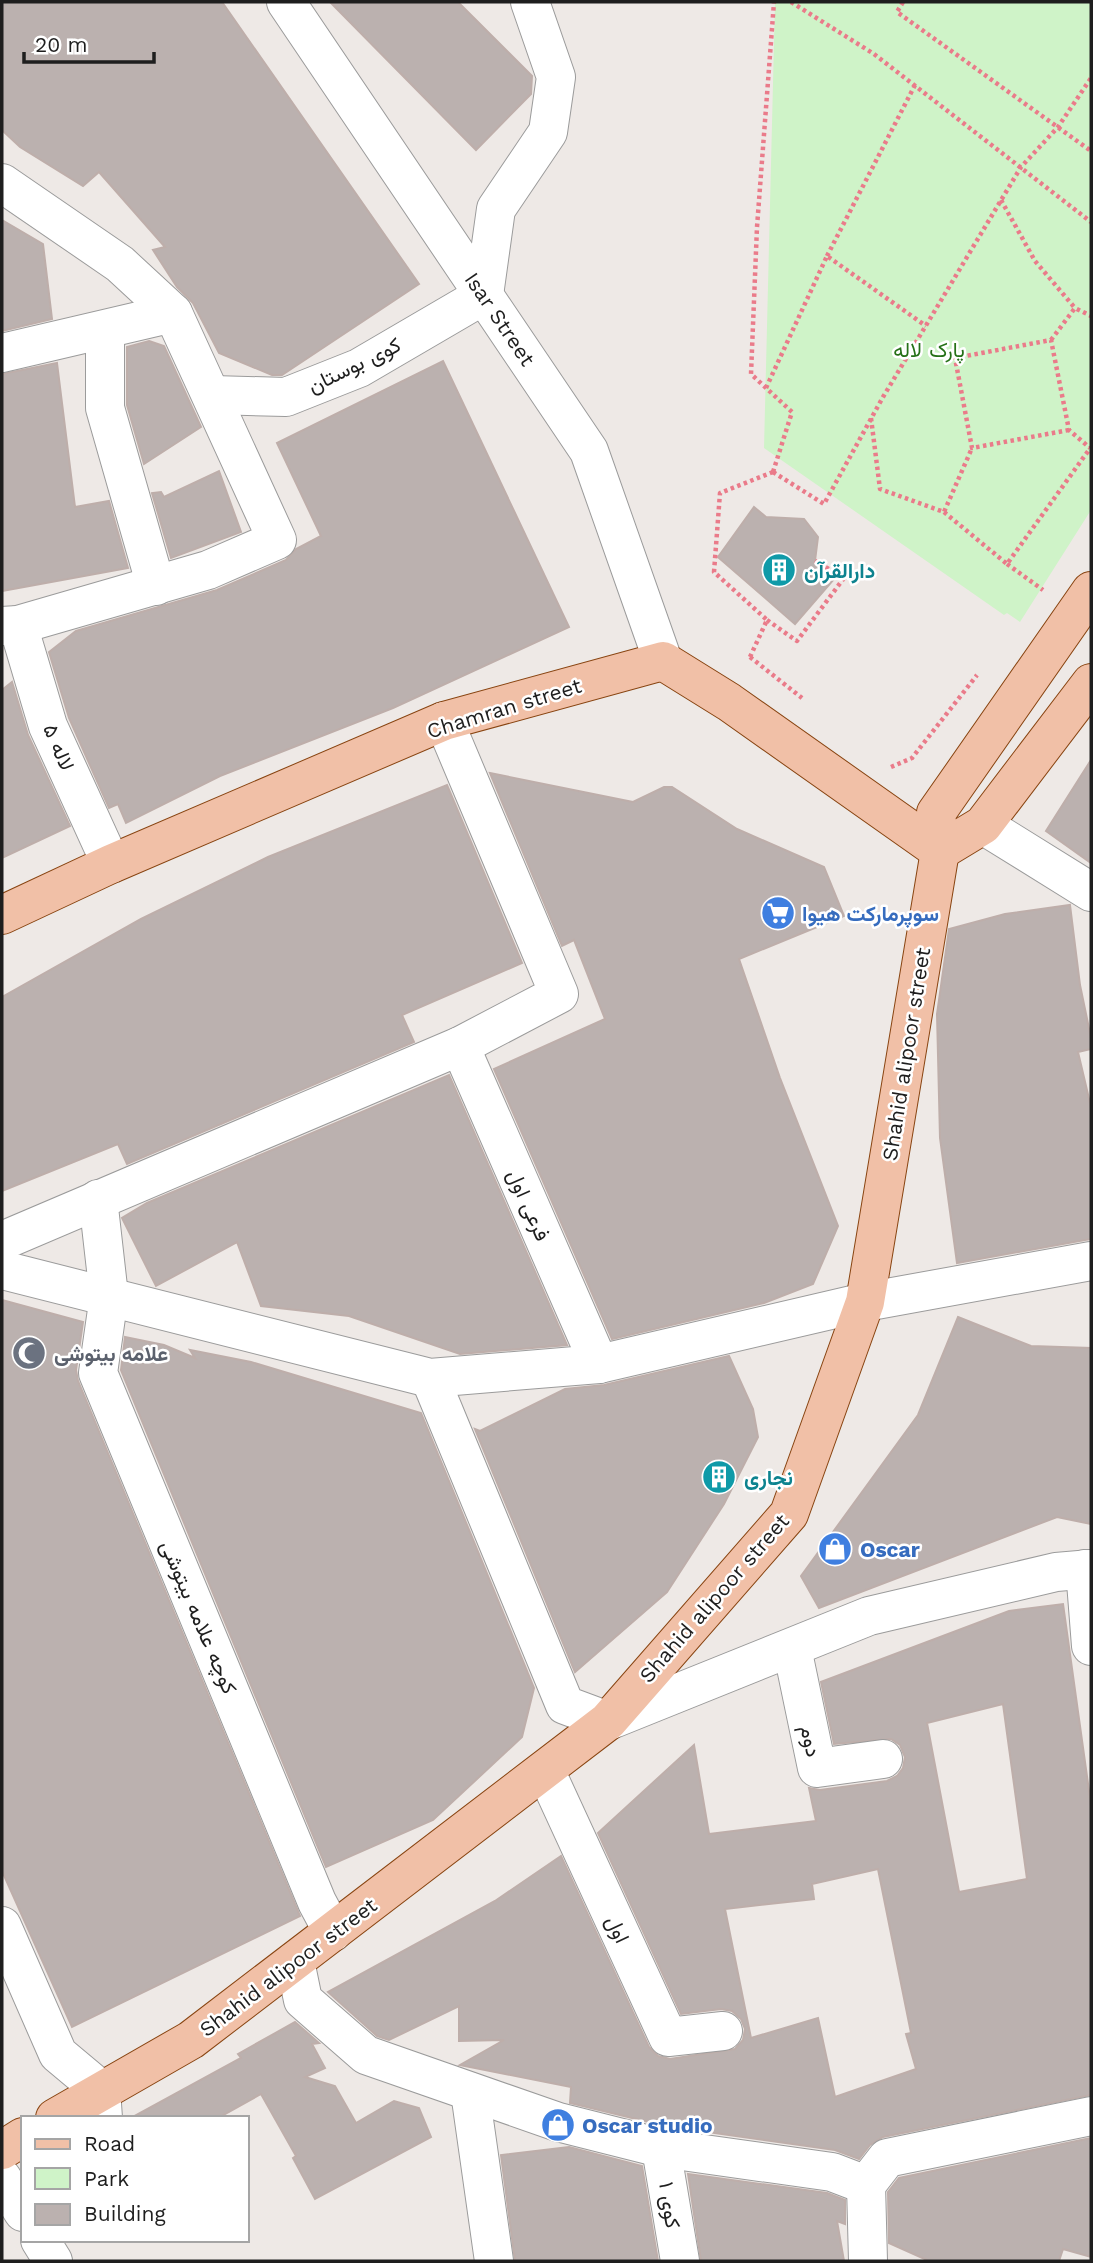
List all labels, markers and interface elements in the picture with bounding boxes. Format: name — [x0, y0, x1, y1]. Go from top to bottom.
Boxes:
scale bar — [24, 21, 154, 65]
text: 20 m — [35, 32, 87, 57]
street label: Isar Street — [460, 267, 541, 371]
street label: کوی بوستان — [303, 332, 405, 399]
park label: پارک لاله — [893, 337, 965, 364]
building icon: دارالقرآن — [760, 551, 798, 589]
place label: دارالقرآن — [804, 558, 875, 584]
street label: Chamran street — [424, 673, 585, 743]
street label: لاله ۵ — [38, 720, 80, 774]
supermarket icon: سوپرمارکت هیوا — [759, 894, 797, 932]
place label: سوپرمارکت هیوا — [802, 901, 939, 928]
street label: Shahid alipoor street — [877, 945, 935, 1162]
street label: فرعی اول — [501, 1165, 556, 1245]
mosque icon: علامه بیتوشی — [10, 1334, 48, 1372]
place label: علامه بیتوشی — [54, 1341, 168, 1367]
building icon: نجاری — [700, 1458, 738, 1496]
place label: نجاری — [744, 1465, 793, 1491]
street label: Shahid alipoor street — [634, 1508, 794, 1688]
shop icon: Oscar — [816, 1530, 854, 1568]
street label: کوچه علامه بیتوشی — [154, 1536, 243, 1698]
place label: Oscar — [860, 1537, 920, 1562]
street label: دوم — [794, 1723, 827, 1760]
street label: Shahid alipoor street — [194, 1892, 382, 2042]
street label: اول — [600, 1911, 635, 1947]
shop icon: Oscar studio — [539, 2106, 577, 2144]
place label: Oscar studio — [582, 2113, 713, 2138]
legend — [21, 2116, 248, 2242]
text: Road — [84, 2131, 135, 2156]
text: Park — [84, 2166, 129, 2191]
street label: کوی ۱ — [653, 2180, 686, 2230]
text: Building — [84, 2201, 166, 2226]

